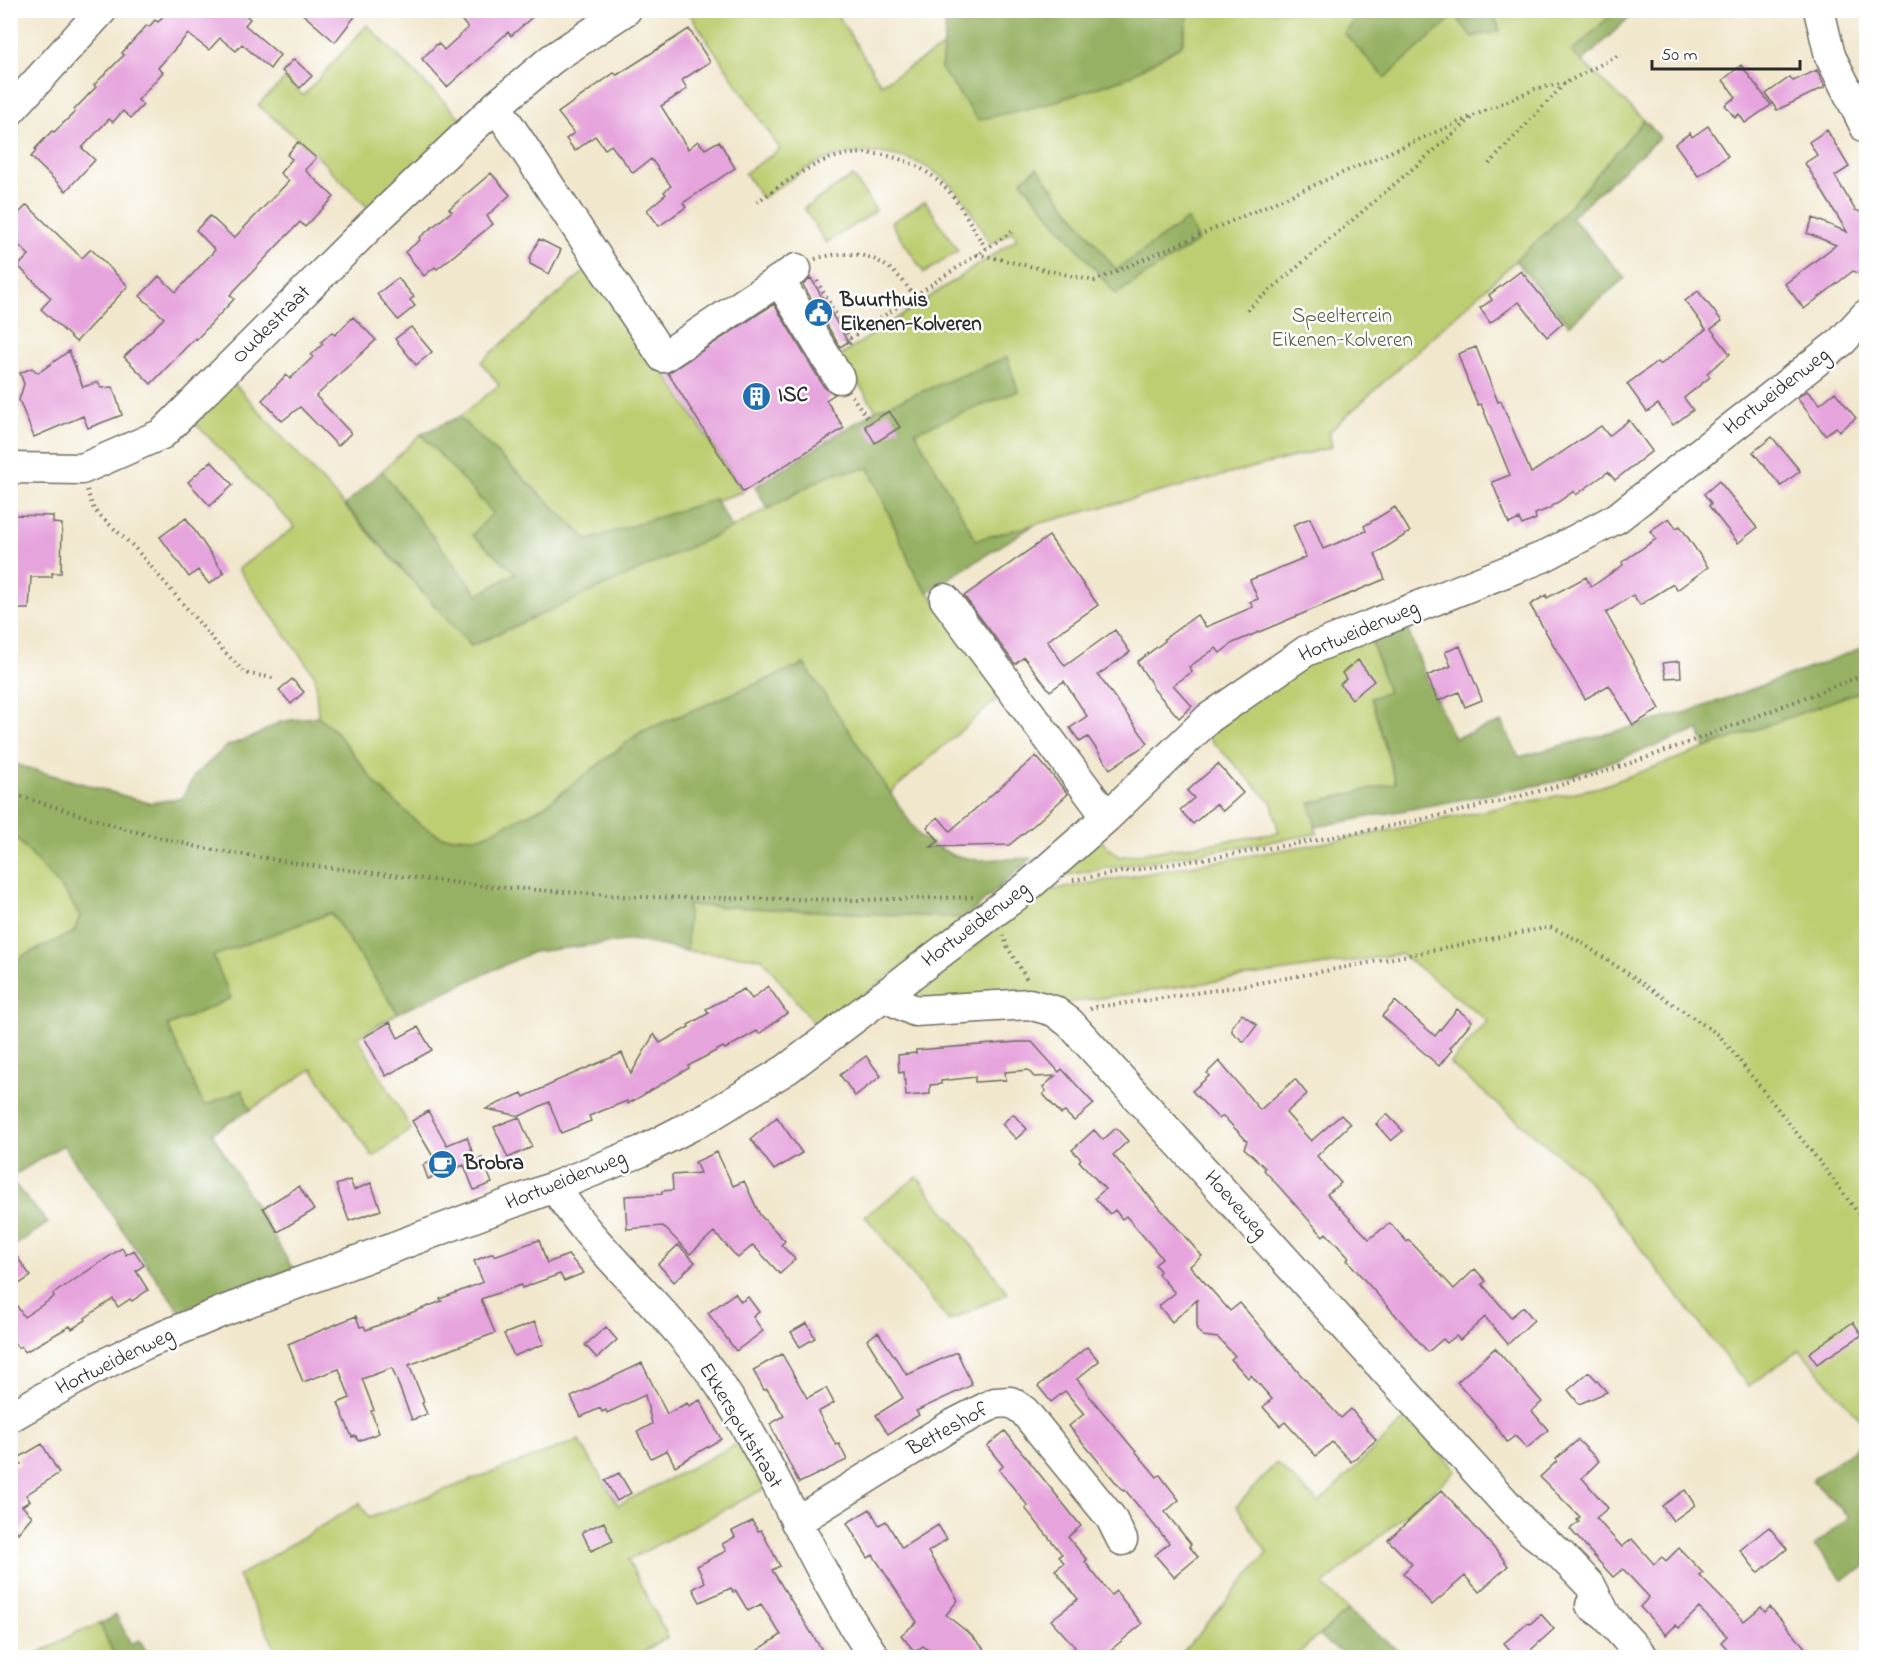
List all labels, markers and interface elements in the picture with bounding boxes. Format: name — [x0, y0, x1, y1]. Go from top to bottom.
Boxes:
scale bar — [1652, 33, 1800, 71]
text: 50 m — [1661, 43, 1698, 69]
street label: Oudestraat — [226, 279, 318, 371]
place label: Buurthuis Eikenen-Kolveren — [839, 286, 982, 340]
public building icon: Buurthuis Eikenen-Kolveren — [803, 297, 835, 329]
park label: Speelterrein Eikenen-Kolveren — [1271, 302, 1413, 356]
street label: Hortweidenweg — [1717, 341, 1838, 445]
building icon: ISC — [741, 380, 773, 412]
place label: ISC — [778, 381, 808, 411]
street label: Hortweidenweg — [1294, 593, 1424, 673]
street label: Hortweidenweg — [916, 875, 1037, 977]
street label: Hortweidenweg — [501, 1143, 632, 1221]
cafe icon: Brobra — [427, 1148, 459, 1180]
place label: Brobra — [463, 1149, 524, 1179]
street label: Hoeveweg — [1194, 1164, 1274, 1247]
street label: Hortweidenweg — [51, 1320, 180, 1405]
street label: Ekkersputstraat — [691, 1357, 789, 1495]
street label: Betteshof — [901, 1395, 994, 1465]

